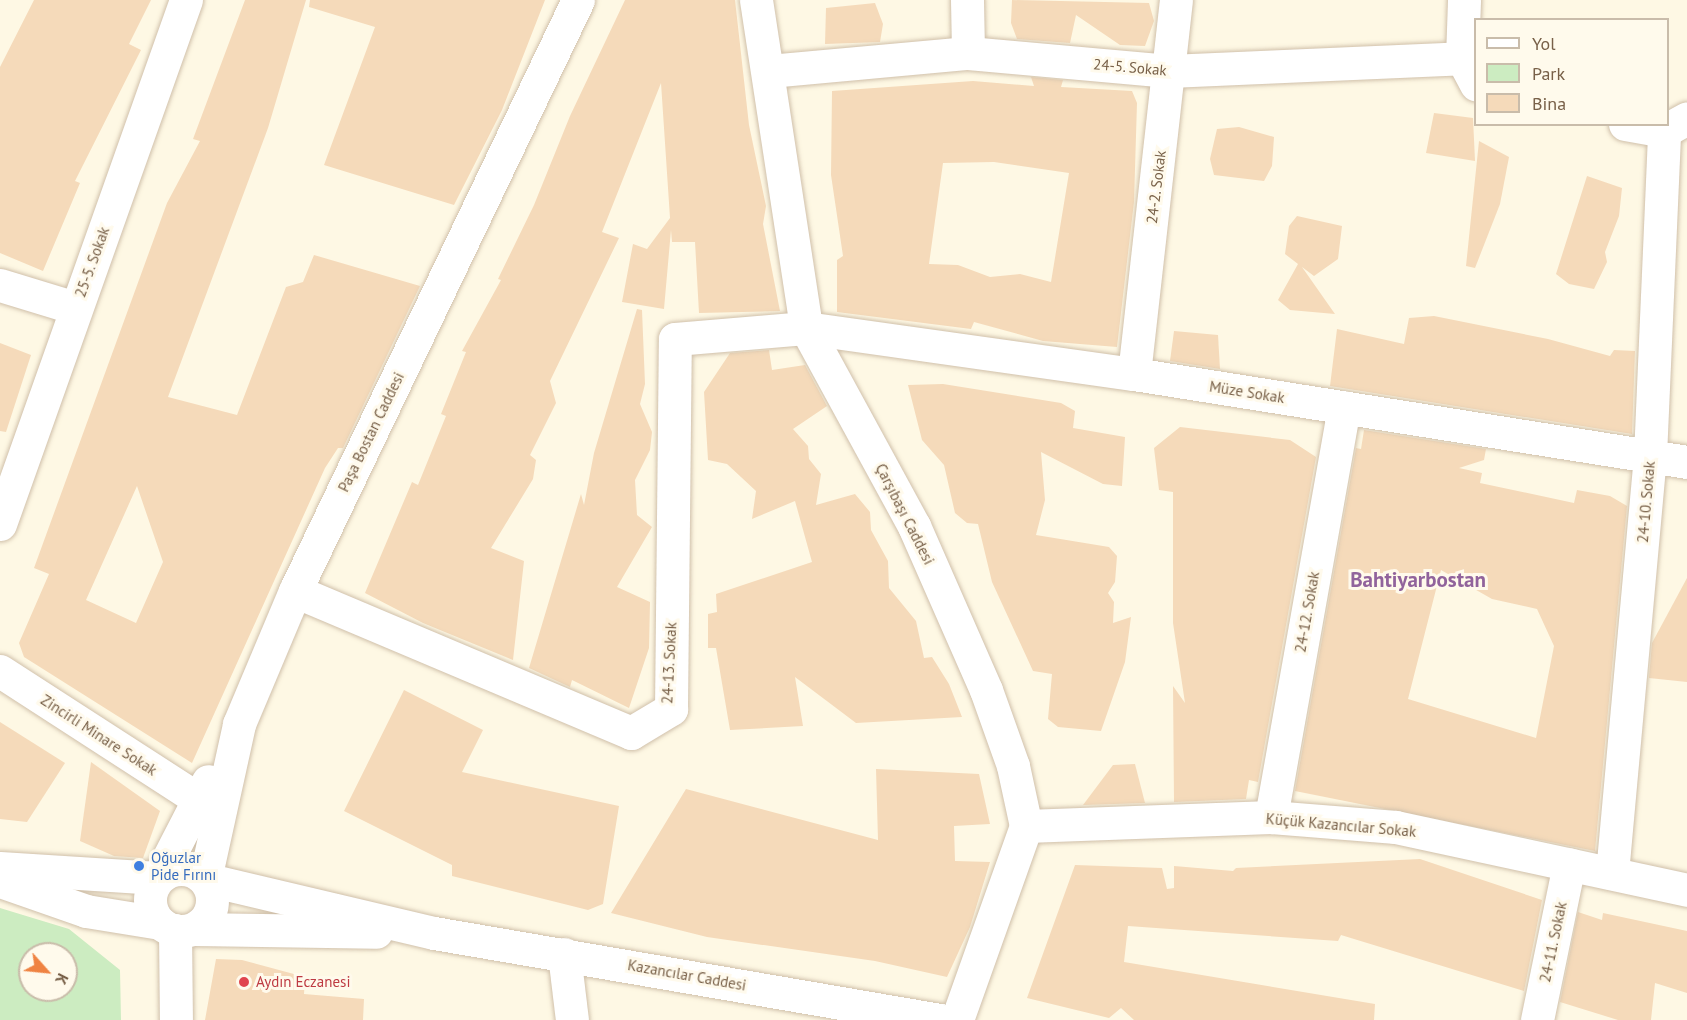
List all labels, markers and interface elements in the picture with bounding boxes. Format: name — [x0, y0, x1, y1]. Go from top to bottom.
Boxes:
legend — [1474, 18, 1669, 126]
text: Yol — [1532, 32, 1555, 55]
street label: 24-5. Sokak — [1092, 55, 1168, 79]
text: Park — [1532, 62, 1565, 85]
text: Bina — [1532, 92, 1566, 115]
street label: 24-2. Sokak — [1142, 149, 1170, 225]
street label: 25-5. Sokak — [71, 224, 113, 300]
street label: Paşa Bostan Caddesi — [334, 369, 408, 495]
street label: Müze Sokak — [1208, 377, 1286, 407]
street label: 24-10. Sokak — [1633, 460, 1659, 544]
street label: Çarşıbaşı Caddesi — [872, 461, 938, 567]
district label: Bahtiyarbostan — [1350, 567, 1486, 593]
street label: 24-12. Sokak — [1291, 570, 1323, 654]
street label: 24-13. Sokak — [658, 621, 680, 705]
street label: Zincirli Minare Sokak — [38, 691, 160, 779]
street label: Küçük Kazancılar Sokak — [1265, 809, 1417, 841]
place label: Oğuzlar Pide Fırını — [151, 848, 216, 883]
marker: Oğuzlar Pide Fırını — [132, 859, 146, 873]
street label: 24-11. Sokak — [1536, 899, 1570, 985]
north arrow — [18, 942, 78, 1002]
street label: Kazancılar Caddesi — [626, 956, 748, 994]
text: K — [51, 970, 73, 988]
place label: Aydın Eczanesi — [256, 973, 350, 991]
marker: Aydın Eczanesi — [237, 975, 251, 989]

